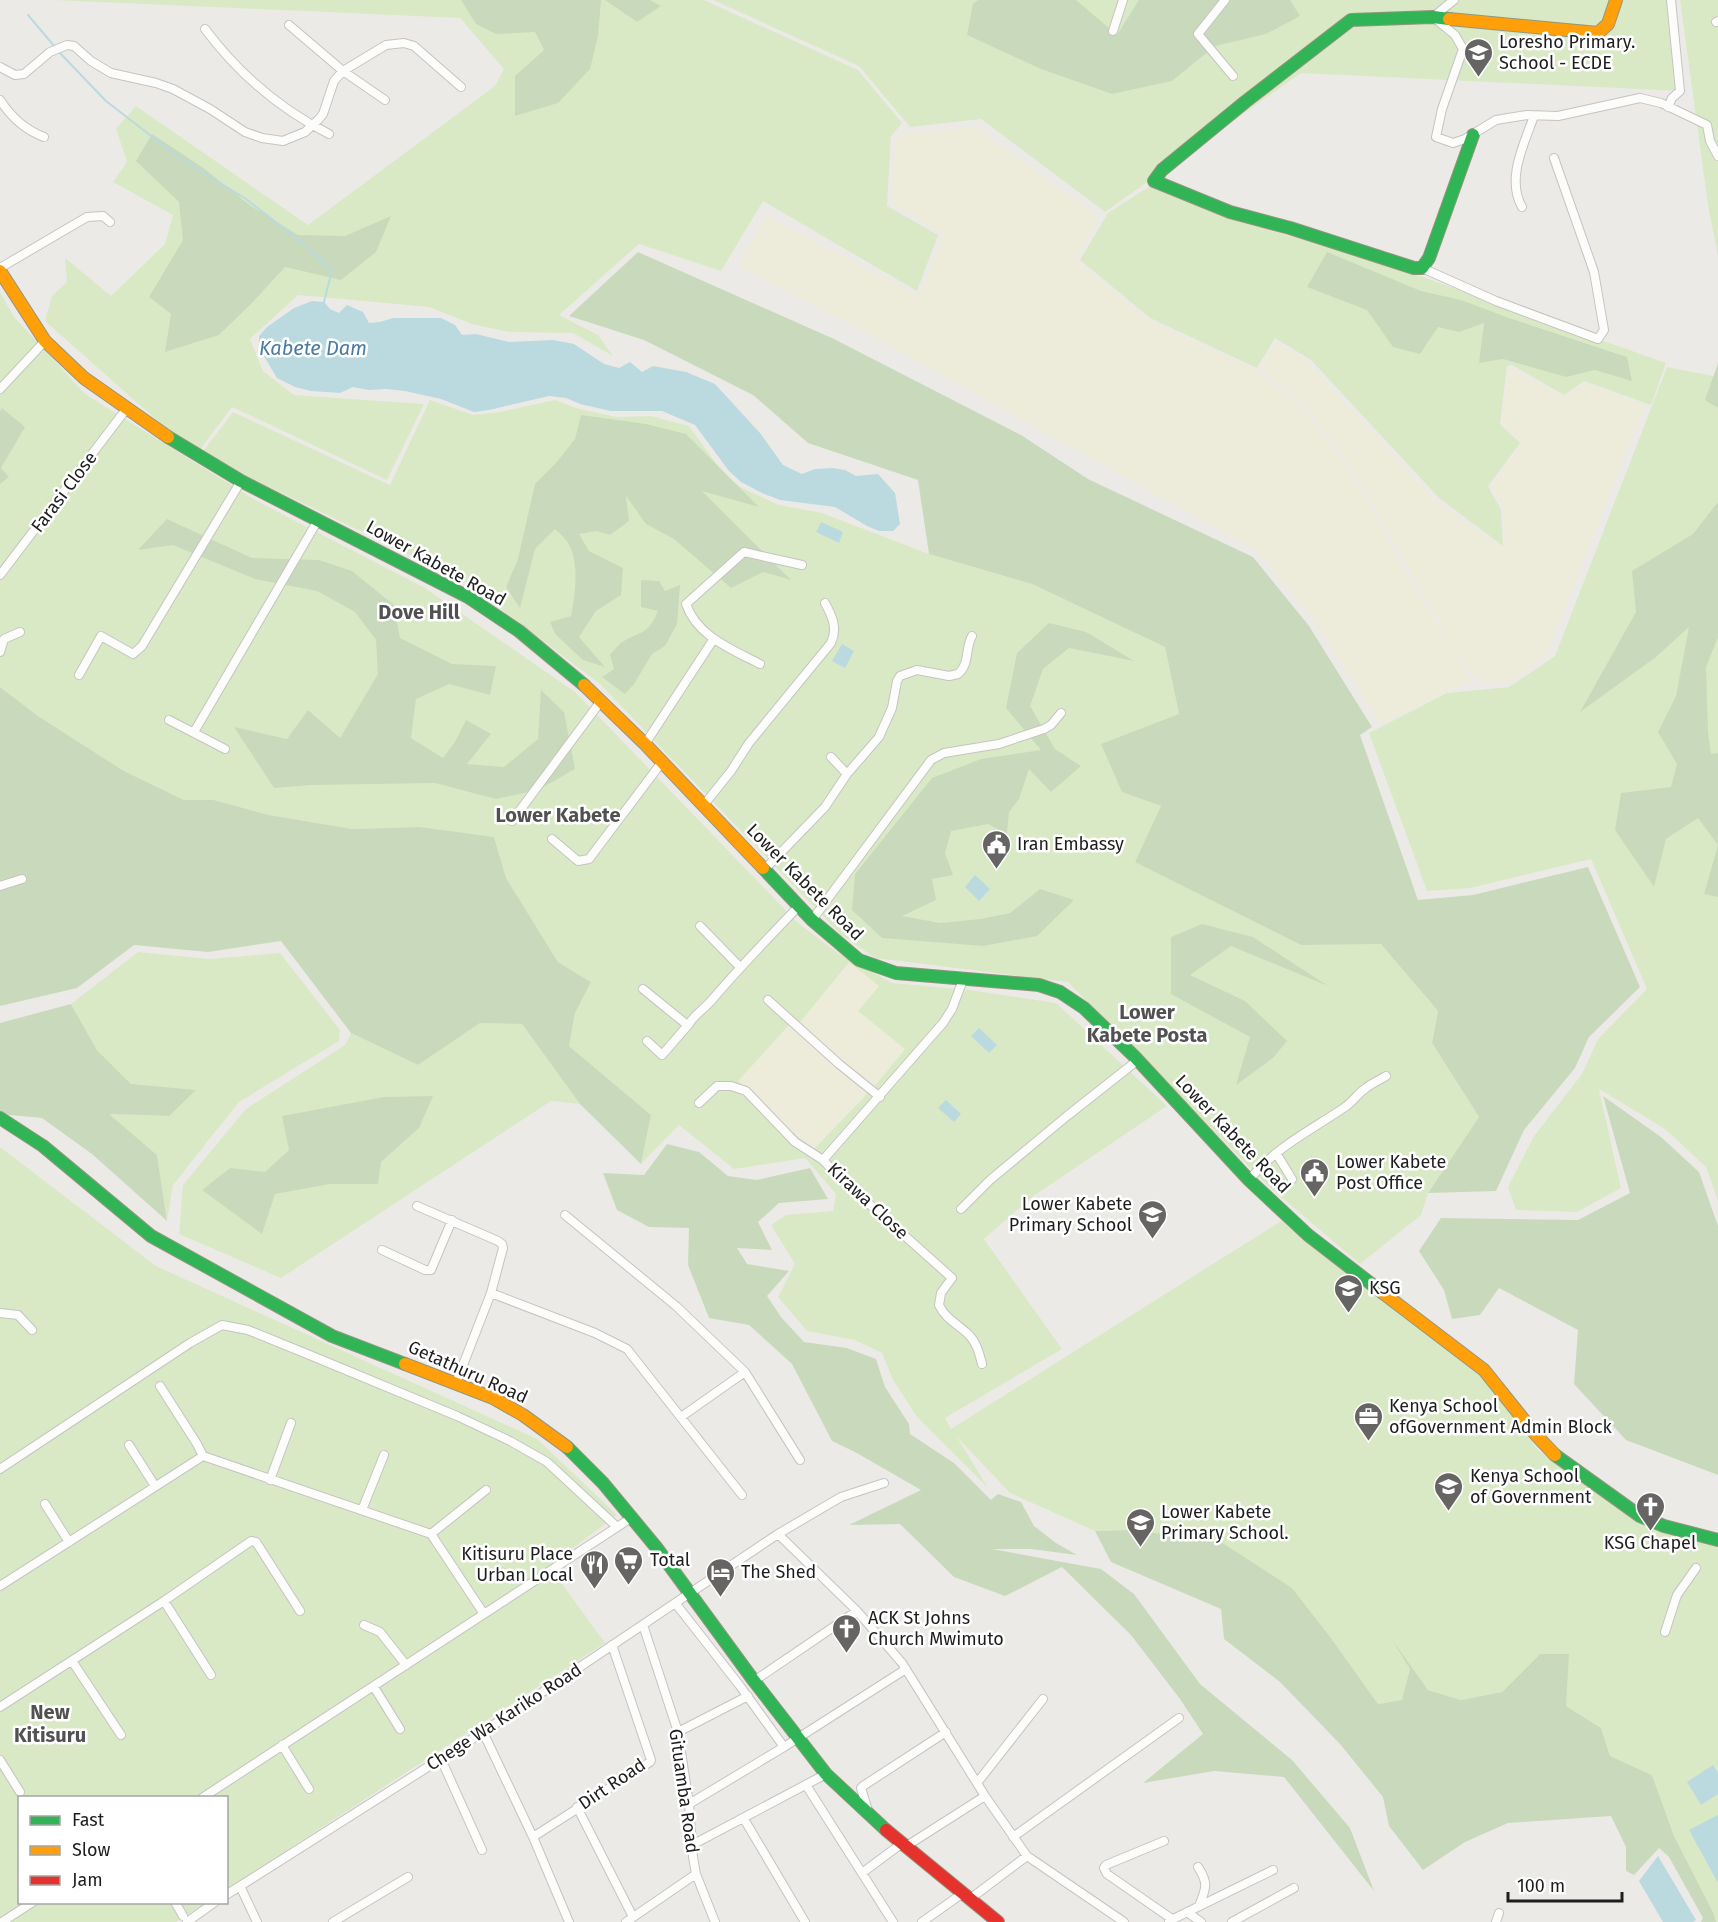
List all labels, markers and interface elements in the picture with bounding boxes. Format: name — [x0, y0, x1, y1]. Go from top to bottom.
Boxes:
place label: Loresho Primary. School - ECDE — [1499, 31, 1635, 74]
school or university icon: Loresho Primary. School - ECDE — [1462, 36, 1494, 78]
water label: Kabete Dam — [259, 336, 367, 360]
street label: Farasi Close — [26, 447, 102, 537]
street label: Lower Kabete Road — [362, 515, 510, 611]
district label: Dove Hill — [378, 600, 460, 624]
district label: Lower Kabete — [495, 803, 621, 827]
street label: Lower Kabete Road — [742, 819, 868, 945]
public building icon: Iran Embassy — [980, 828, 1012, 870]
place label: Iran Embassy — [1017, 833, 1124, 855]
district label: Lower Kabete Posta — [1087, 1000, 1207, 1047]
street label: Lower Kabete Road — [1171, 1070, 1295, 1198]
place label: Lower Kabete Post Office — [1336, 1151, 1446, 1194]
public building icon: Lower Kabete Post Office — [1299, 1156, 1331, 1198]
street label: Kirawa Close — [823, 1158, 913, 1244]
place label: Lower Kabete Primary School — [1009, 1193, 1132, 1236]
school or university icon: Lower Kabete Primary School — [1137, 1198, 1169, 1240]
school or university icon: KSG — [1332, 1272, 1364, 1314]
place label: KSG — [1369, 1277, 1401, 1299]
street label: Getathuru Road — [405, 1336, 531, 1408]
place label: Kenya School ofGovernment Admin Block — [1389, 1395, 1613, 1438]
office icon: Kenya School ofGovernment Admin Block — [1352, 1400, 1384, 1442]
place label: Kenya School of Government — [1470, 1465, 1592, 1508]
school or university icon: Kenya School of Government — [1433, 1470, 1465, 1512]
church icon: KSG Chapel — [1634, 1490, 1666, 1532]
place label: Lower Kabete Primary School. — [1161, 1501, 1289, 1544]
school or university icon: Lower Kabete Primary School. — [1124, 1506, 1156, 1548]
place label: KSG Chapel — [1604, 1532, 1696, 1554]
place label: Kitisuru Place Urban Local — [461, 1543, 573, 1586]
supermarket icon: Total — [613, 1544, 645, 1586]
restaurant icon: Kitisuru Place Urban Local — [578, 1548, 610, 1590]
place label: Total — [650, 1549, 690, 1571]
hotel icon: The Shed — [704, 1556, 736, 1598]
place label: The Shed — [741, 1561, 816, 1583]
place label: ACK St Johns Church Mwimuto — [868, 1607, 1004, 1650]
church icon: ACK St Johns Church Mwimuto — [831, 1612, 863, 1654]
street label: Chege Wa Kariko Road — [422, 1659, 586, 1775]
district label: New Kitisuru — [14, 1700, 86, 1747]
street label: Gituamba Road — [664, 1727, 704, 1855]
street label: Dirt Road — [574, 1754, 650, 1814]
legend — [18, 1796, 228, 1904]
text: Fast — [72, 1809, 105, 1831]
text: Slow — [72, 1839, 111, 1861]
scale bar — [1508, 1865, 1622, 1903]
text: Jam — [72, 1869, 103, 1891]
text: 100 m — [1517, 1875, 1565, 1897]

